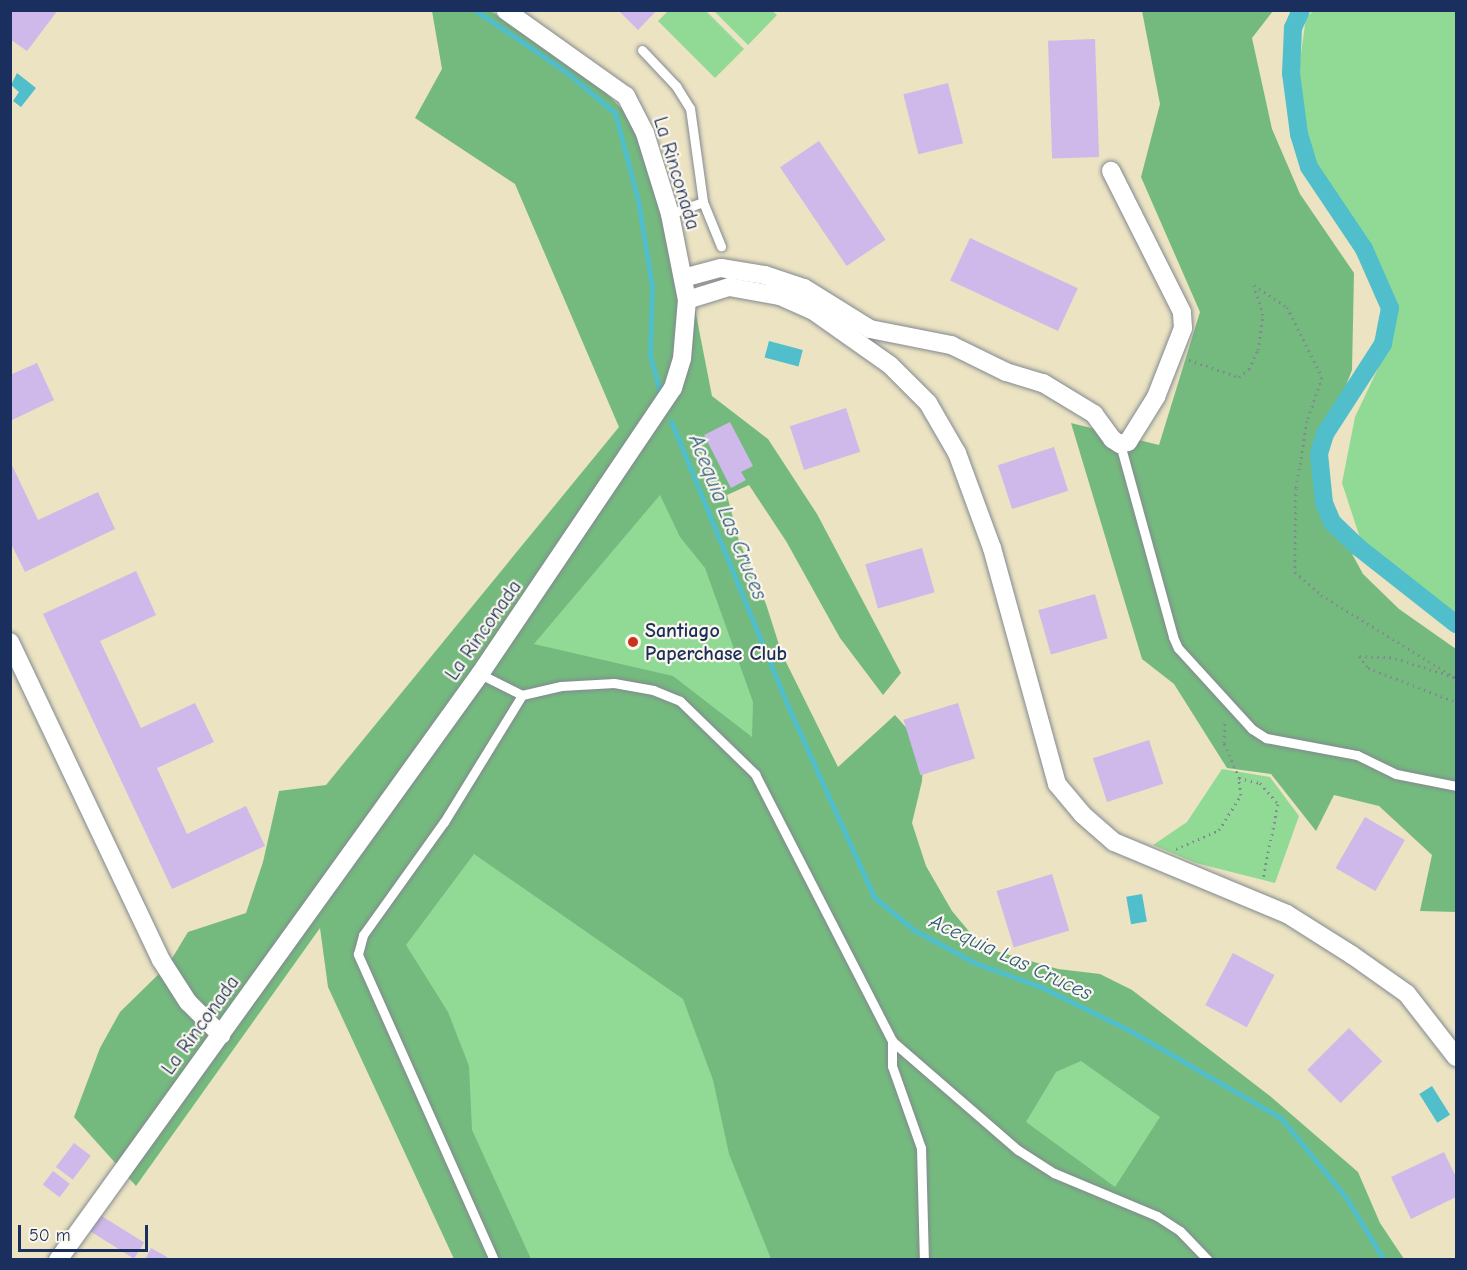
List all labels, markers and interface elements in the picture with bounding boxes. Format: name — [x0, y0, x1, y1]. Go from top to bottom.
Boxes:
street label: La Rinconada — [648, 114, 706, 232]
water label: Acequia Las Cruces — [683, 431, 773, 603]
street label: La Rinconada — [440, 575, 526, 685]
place label: Santiago Paperchase Club — [645, 618, 787, 665]
marker: Santiago Paperchase Club — [626, 635, 640, 649]
water label: Acequia Las Cruces — [926, 908, 1096, 1006]
street label: La Rinconada — [156, 971, 244, 1079]
scale bar — [21, 1213, 152, 1251]
text: 50 m — [29, 1225, 71, 1246]

